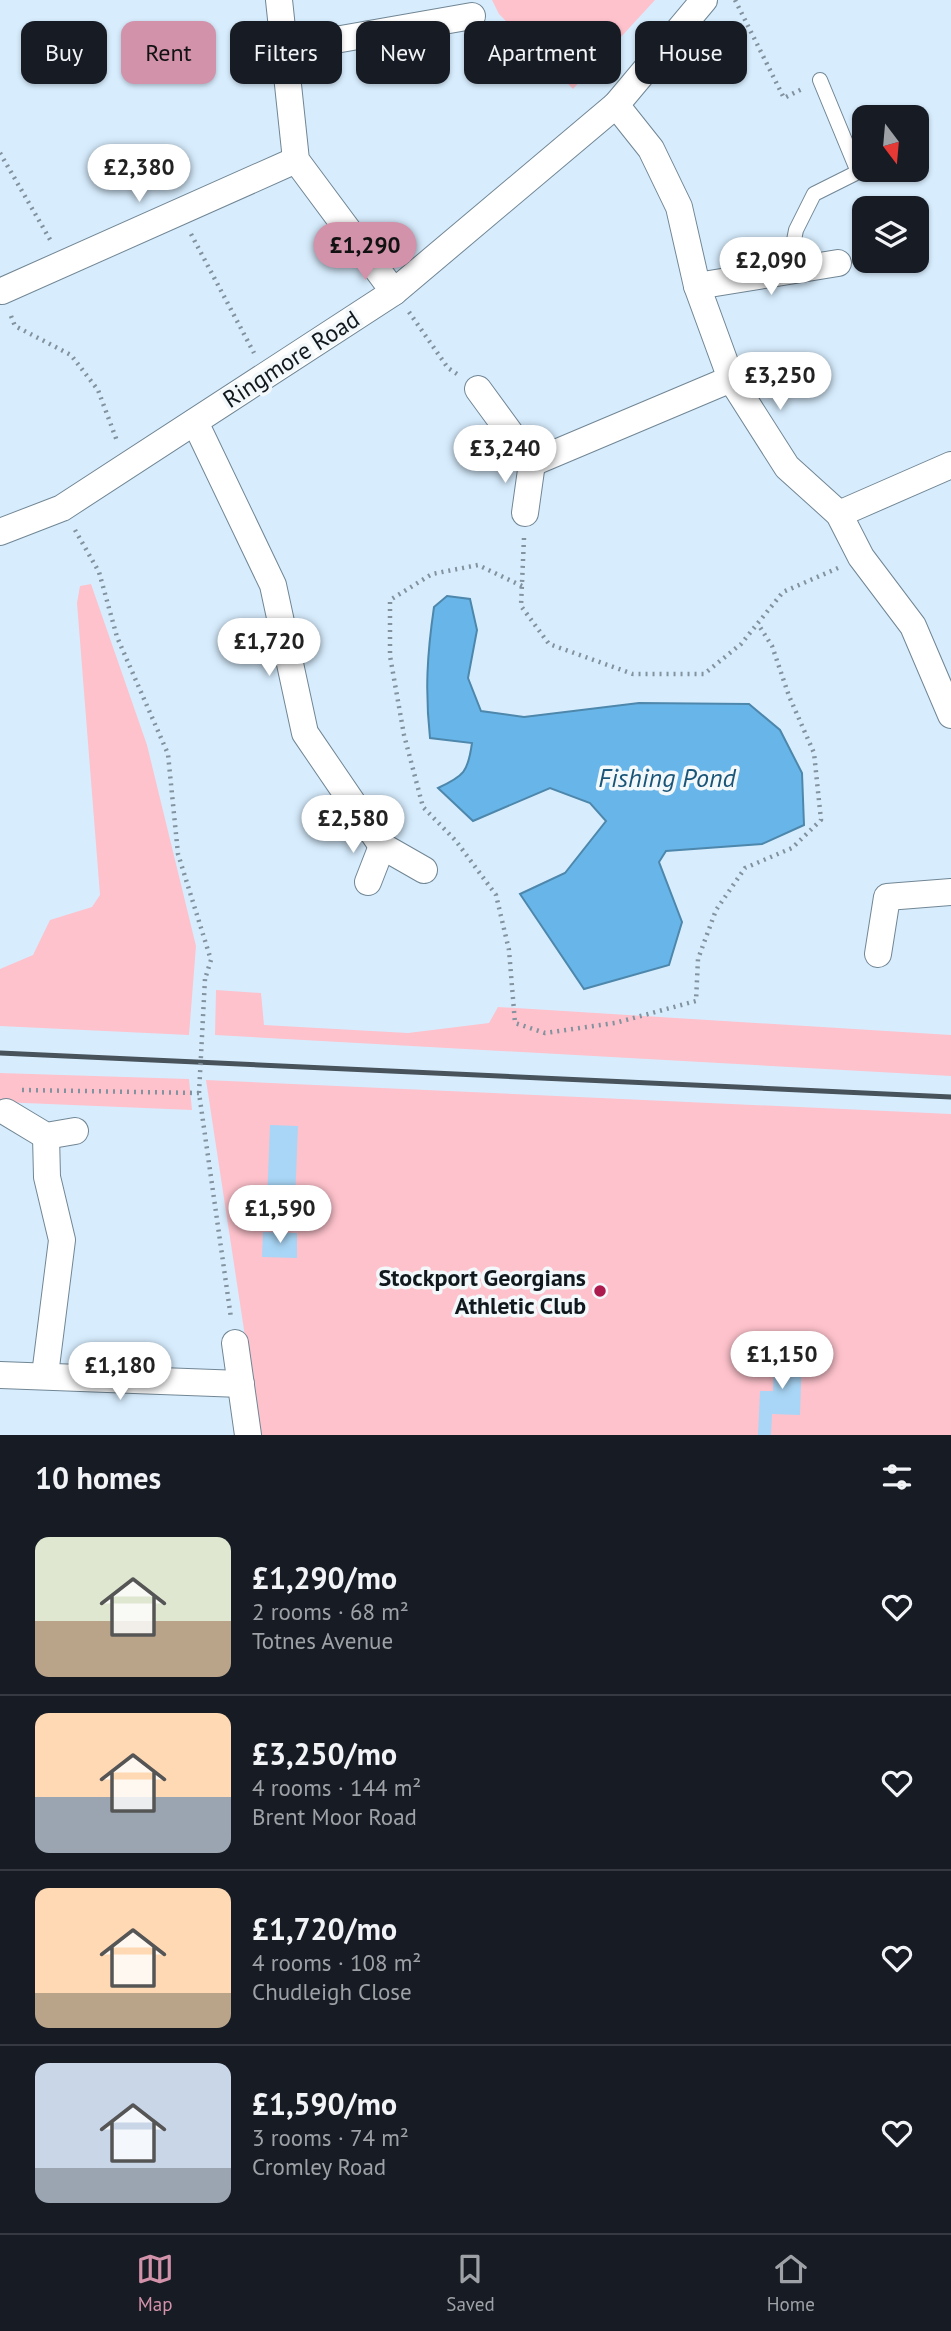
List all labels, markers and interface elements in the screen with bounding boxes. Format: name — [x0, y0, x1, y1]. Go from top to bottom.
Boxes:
chip: Buy — [21, 21, 107, 84]
chip: Rent — [121, 21, 216, 84]
chip: Filters — [230, 21, 342, 84]
chip: New — [356, 21, 450, 84]
chip: Apartment — [464, 21, 621, 84]
chip: House — [635, 21, 747, 84]
north arrow — [852, 105, 929, 182]
map controls — [852, 105, 929, 273]
pin: £2,380 — [82, 144, 196, 204]
text: £2,380 — [103, 152, 175, 181]
button: layers — [852, 196, 929, 273]
pin: £1,290 — [308, 222, 422, 282]
text: £1,290 — [329, 230, 401, 259]
pin: £2,090 — [714, 238, 828, 297]
text: £2,090 — [735, 245, 807, 274]
street label: Ringmore Road — [217, 303, 365, 415]
pin: £3,250 — [723, 352, 837, 412]
text: £3,250 — [744, 360, 816, 389]
pin: £3,240 — [448, 426, 562, 485]
text: £3,240 — [469, 433, 541, 462]
pin: £1,720 — [212, 618, 326, 678]
text: £1,720 — [233, 626, 305, 655]
water label: Fishing Pond — [598, 761, 737, 794]
pin: £2,580 — [296, 796, 410, 855]
text: £2,580 — [317, 803, 389, 832]
pin: £1,590 — [223, 1186, 337, 1245]
text: £1,590 — [244, 1193, 316, 1222]
place label: Stockport Georgians Athletic Club — [378, 1262, 586, 1321]
marker: Stockport Georgians Athletic Club — [592, 1283, 608, 1299]
pin: £1,150 — [725, 1332, 839, 1391]
text: £1,150 — [746, 1339, 818, 1368]
pin: £1,180 — [63, 1342, 177, 1402]
text: £1,180 — [84, 1350, 156, 1379]
text: 10 homes — [35, 1458, 161, 1497]
icon: filters — [878, 1458, 916, 1496]
text: £1,290/mo — [252, 1558, 397, 1597]
icon: home — [91, 1565, 175, 1649]
icon: heart — [878, 1588, 916, 1626]
text: 2 rooms · 68 m² — [252, 1597, 409, 1626]
text: Totnes Avenue — [252, 1626, 393, 1655]
text: £3,250/mo — [252, 1734, 397, 1773]
icon: home — [91, 1741, 175, 1825]
icon: heart — [878, 1764, 916, 1802]
text: 4 rooms · 144 m² — [252, 1773, 421, 1802]
text: Brent Moor Road — [252, 1802, 417, 1831]
text: £1,720/mo — [252, 1909, 397, 1948]
icon: home — [91, 1916, 175, 2000]
icon: heart — [878, 1939, 916, 1977]
text: 4 rooms · 108 m² — [252, 1948, 421, 1977]
text: Chudleigh Close — [252, 1977, 412, 2006]
text: £1,590/mo — [252, 2084, 397, 2123]
icon: home — [91, 2091, 175, 2175]
icon: heart — [878, 2114, 916, 2152]
text: 3 rooms · 74 m² — [252, 2123, 409, 2152]
text: Cromley Road — [252, 2152, 386, 2181]
tab: Map — [136, 2250, 174, 2316]
tab: Saved — [446, 2250, 495, 2316]
tab: Home — [767, 2250, 815, 2316]

